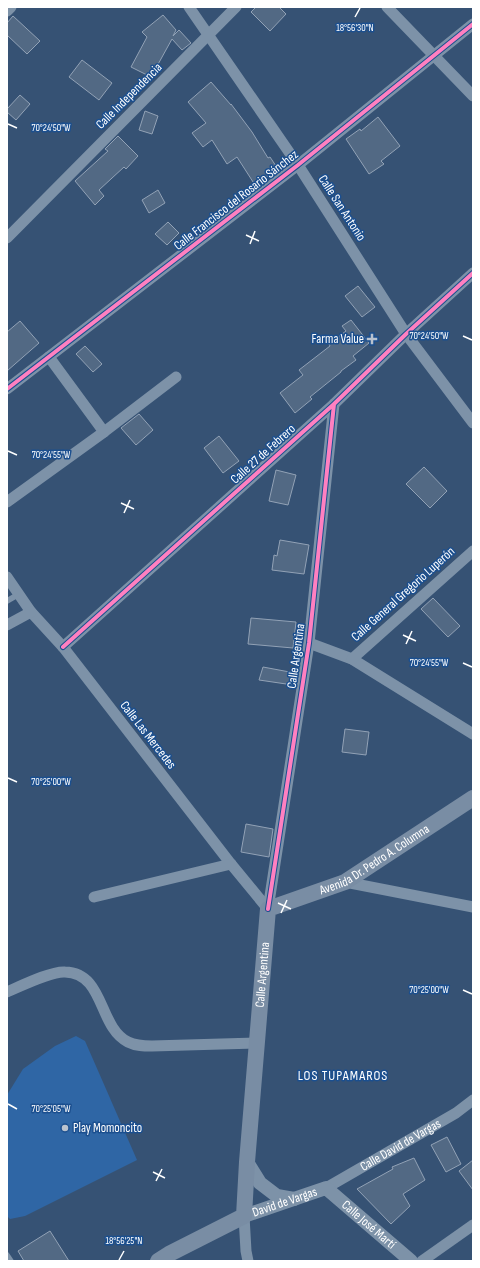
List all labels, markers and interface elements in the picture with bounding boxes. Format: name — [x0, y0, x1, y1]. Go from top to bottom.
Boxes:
text: 18°56'30"N — [336, 22, 374, 34]
street label: Calle Independencia — [93, 60, 165, 132]
text: 70°24'50"W — [31, 122, 71, 134]
street label: Calle Francisco del Rosario Sánchez — [171, 146, 302, 254]
street label: Calle San Antonio — [315, 172, 369, 244]
text: 70°24'50"W — [409, 330, 449, 342]
place label: Farma Value — [312, 331, 364, 347]
marker: Farma Value — [367, 334, 377, 344]
street label: Calle 27 de Febrero — [227, 421, 299, 487]
text: 70°24'55"W — [32, 449, 71, 461]
street label: Calle General Gregorio Luperón — [348, 543, 458, 645]
street label: Calle Argentina — [284, 623, 308, 689]
text: 70°24'55"W — [410, 657, 449, 669]
street label: Calle Las Mercedes — [116, 698, 180, 772]
text: 70°25'00"W — [31, 776, 71, 788]
street label: Avenida Dr. Pedro A. Columna — [316, 821, 432, 899]
street label: Calle Argentina — [252, 942, 273, 1008]
text: 70°25'00"W — [409, 984, 449, 996]
district label: LOS TUPAMAROS — [298, 1067, 388, 1084]
text: 70°25'05"W — [31, 1103, 71, 1115]
street label: Calle David de Vargas — [357, 1115, 444, 1175]
place label: Play Momoncito — [73, 1120, 142, 1136]
marker: Play Momoncito — [60, 1123, 70, 1133]
street label: David de Vargas — [250, 1184, 320, 1221]
street label: Calle José Martí — [338, 1197, 400, 1253]
text: 18°56'25"N — [106, 1235, 142, 1247]

